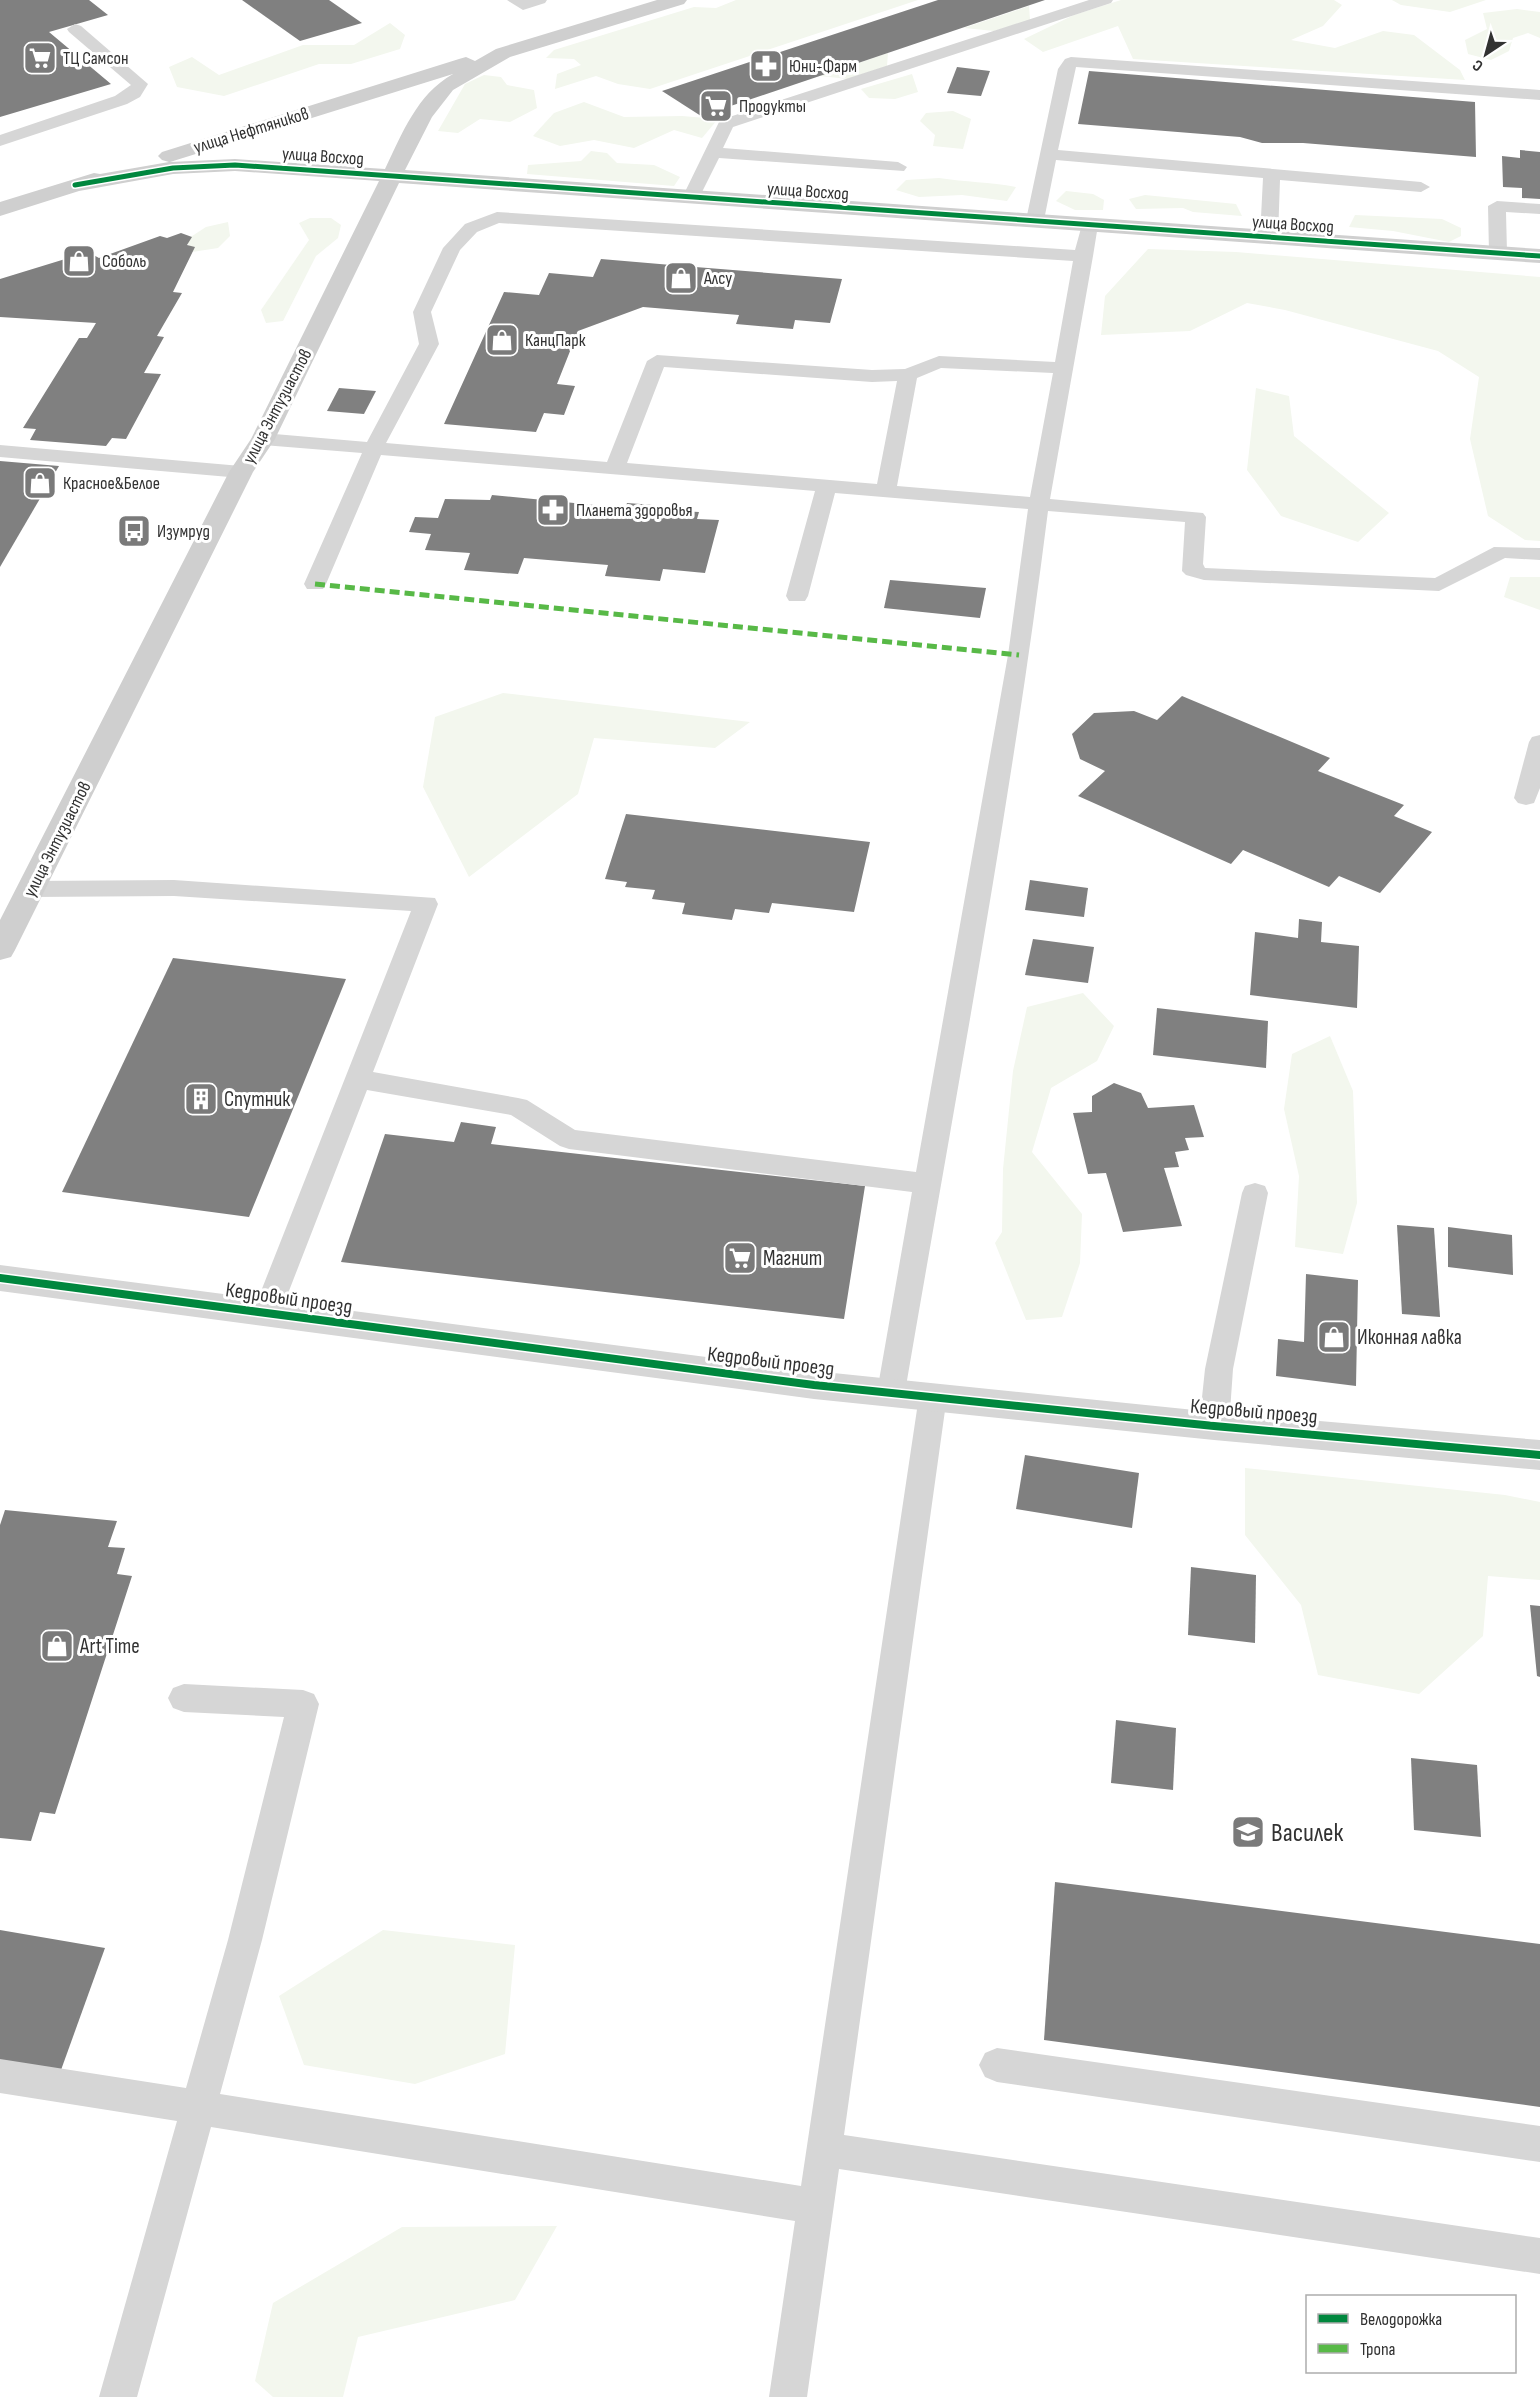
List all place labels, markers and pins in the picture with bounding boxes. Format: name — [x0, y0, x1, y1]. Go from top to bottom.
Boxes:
supermarket icon: ТЦ Самсон — [22, 40, 58, 76]
place label: ТЦ Самсон — [63, 48, 129, 69]
pharmacy icon: Юни-Фарм — [748, 48, 784, 84]
place label: Юни-Фарм — [789, 56, 857, 77]
supermarket icon: Продукты — [698, 88, 734, 124]
place label: Продукты — [739, 96, 806, 117]
shop icon: Соболь — [61, 243, 97, 279]
place label: Соболь — [102, 251, 146, 272]
shop icon: Алсу — [663, 260, 699, 296]
place label: Алсу — [703, 268, 732, 289]
shop icon: КанцПарк — [484, 322, 520, 358]
place label: КанцПарк — [525, 330, 586, 351]
shop icon: Красное&Белое — [22, 465, 58, 501]
place label: Красное&Белое — [63, 473, 160, 494]
pharmacy icon: Планета здоровья — [535, 492, 571, 528]
place label: Планета здоровья — [576, 500, 693, 521]
bus stop icon: Изумруд — [116, 513, 152, 549]
place label: Изумруд — [157, 521, 210, 542]
building icon: Спутник — [183, 1081, 219, 1117]
place label: Спутник — [224, 1087, 290, 1112]
supermarket icon: Магнит — [722, 1240, 758, 1276]
place label: Магнит — [763, 1246, 822, 1271]
shop icon: Иконная лавка — [1316, 1319, 1352, 1355]
place label: Иконная лавка — [1357, 1325, 1462, 1350]
shop icon: Art Time — [39, 1628, 75, 1664]
place label: Art Time — [79, 1634, 140, 1659]
school or university icon: Василек — [1230, 1814, 1266, 1850]
place label: Василек — [1271, 1818, 1344, 1849]

